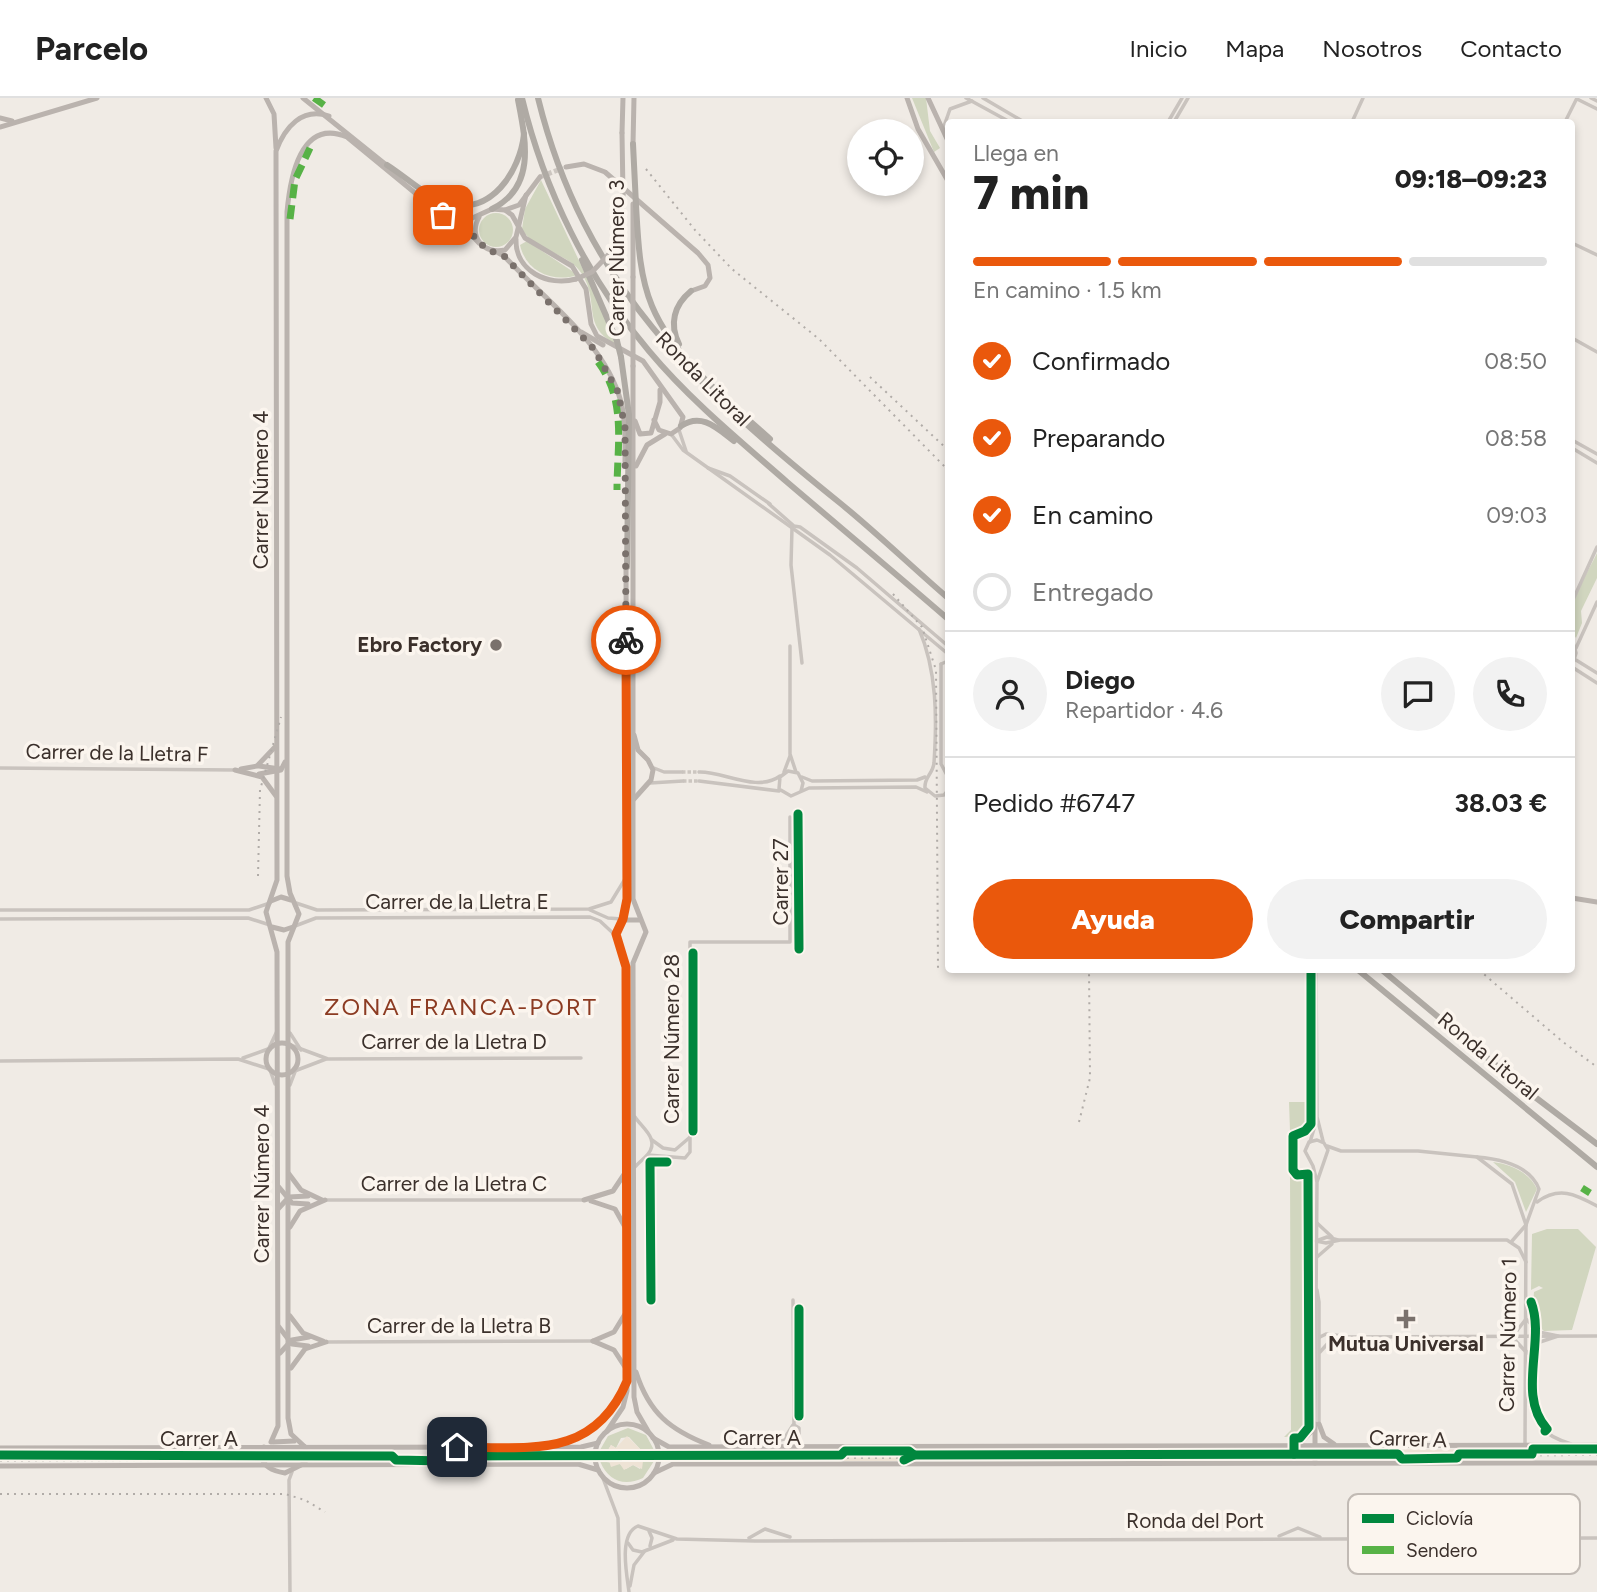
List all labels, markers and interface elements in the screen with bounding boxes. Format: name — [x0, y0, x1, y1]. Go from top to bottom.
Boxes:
text: Parcelo — [35, 29, 148, 68]
text: Inicio — [1129, 34, 1187, 63]
text: Mapa — [1225, 34, 1284, 63]
text: Nosotros — [1322, 34, 1422, 63]
text: Contacto — [1460, 34, 1562, 63]
map controls — [847, 119, 924, 196]
button: locate — [847, 119, 924, 196]
text: Llega en — [973, 139, 1059, 167]
text: 09:18–09:23 — [1395, 163, 1547, 195]
text: 7 min — [973, 165, 1089, 221]
street label: Carrer Número 3 — [604, 180, 629, 337]
pin — [413, 185, 473, 245]
icon: bag — [424, 196, 462, 234]
text: En camino · 1.5 km — [973, 276, 1162, 304]
street label: Ronda Litoral — [651, 326, 756, 431]
icon: check — [973, 342, 1011, 380]
text: Confirmado — [1032, 345, 1170, 377]
text: 08:50 — [1484, 347, 1547, 375]
street label: Carrer Número 4 — [248, 411, 273, 569]
icon: check — [973, 419, 1011, 457]
text: Preparando — [1032, 422, 1165, 454]
text: 08:58 — [1485, 424, 1547, 452]
icon: check — [973, 496, 1011, 534]
text: En camino — [1032, 499, 1153, 531]
text: 09:03 — [1486, 501, 1547, 529]
text: Entregado — [1032, 576, 1154, 608]
courier — [591, 605, 661, 675]
icon: bike — [607, 621, 645, 659]
place label: Ebro Factory — [357, 632, 483, 657]
marker: Ebro Factory — [488, 637, 504, 653]
button: person — [973, 657, 1047, 731]
button: chat — [1381, 657, 1455, 731]
button: phone — [1473, 657, 1547, 731]
text: Diego — [1065, 664, 1135, 696]
text: Repartidor · 4.6 — [1065, 696, 1223, 724]
street label: Carrer de la Lletra F — [25, 738, 209, 767]
text: Pedido #6747 — [973, 787, 1135, 819]
text: 38.03 € — [1455, 787, 1547, 819]
street label: Carrer 27 — [768, 839, 793, 925]
button: Ayuda — [973, 879, 1253, 959]
button: Compartir — [1267, 879, 1547, 959]
street label: Carrer de la Lletra E — [365, 889, 549, 914]
street label: Carrer Número 28 — [659, 954, 684, 1124]
district label: ZONA FRANCA-PORT — [324, 992, 598, 1021]
street label: Ronda Litoral — [1433, 1006, 1544, 1105]
street label: Carrer de la Lletra D — [361, 1029, 547, 1054]
street label: Carrer Número 4 — [249, 1105, 274, 1263]
street label: Carrer de la Lletra C — [361, 1171, 547, 1196]
street label: Carrer Número 1 — [1494, 1258, 1521, 1412]
marker: Mutua Universal — [1396, 1309, 1416, 1329]
street label: Carrer de la Lletra B — [367, 1313, 551, 1338]
place label: Mutua Universal — [1328, 1331, 1484, 1356]
pin — [427, 1417, 487, 1477]
street label: Carrer A — [723, 1425, 801, 1450]
street label: Carrer A — [1369, 1425, 1447, 1452]
street label: Carrer A — [160, 1426, 238, 1451]
icon: home — [438, 1428, 476, 1466]
legend — [1348, 1494, 1580, 1574]
text: Ciclovía — [1406, 1507, 1473, 1530]
street label: Ronda del Port — [1126, 1508, 1264, 1533]
text: Sendero — [1406, 1539, 1478, 1562]

